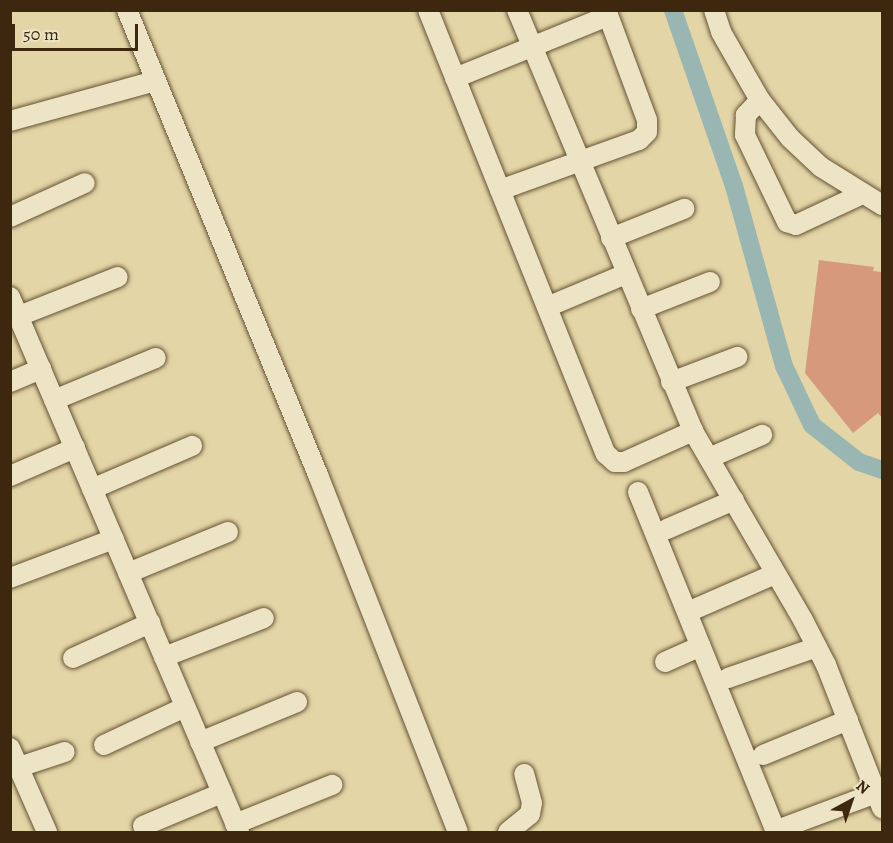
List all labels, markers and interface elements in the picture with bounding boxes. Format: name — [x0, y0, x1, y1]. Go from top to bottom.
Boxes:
scale bar — [15, 12, 141, 50]
text: 50 m — [23, 22, 59, 46]
north arrow — [821, 771, 881, 831]
text: N — [851, 775, 874, 799]

